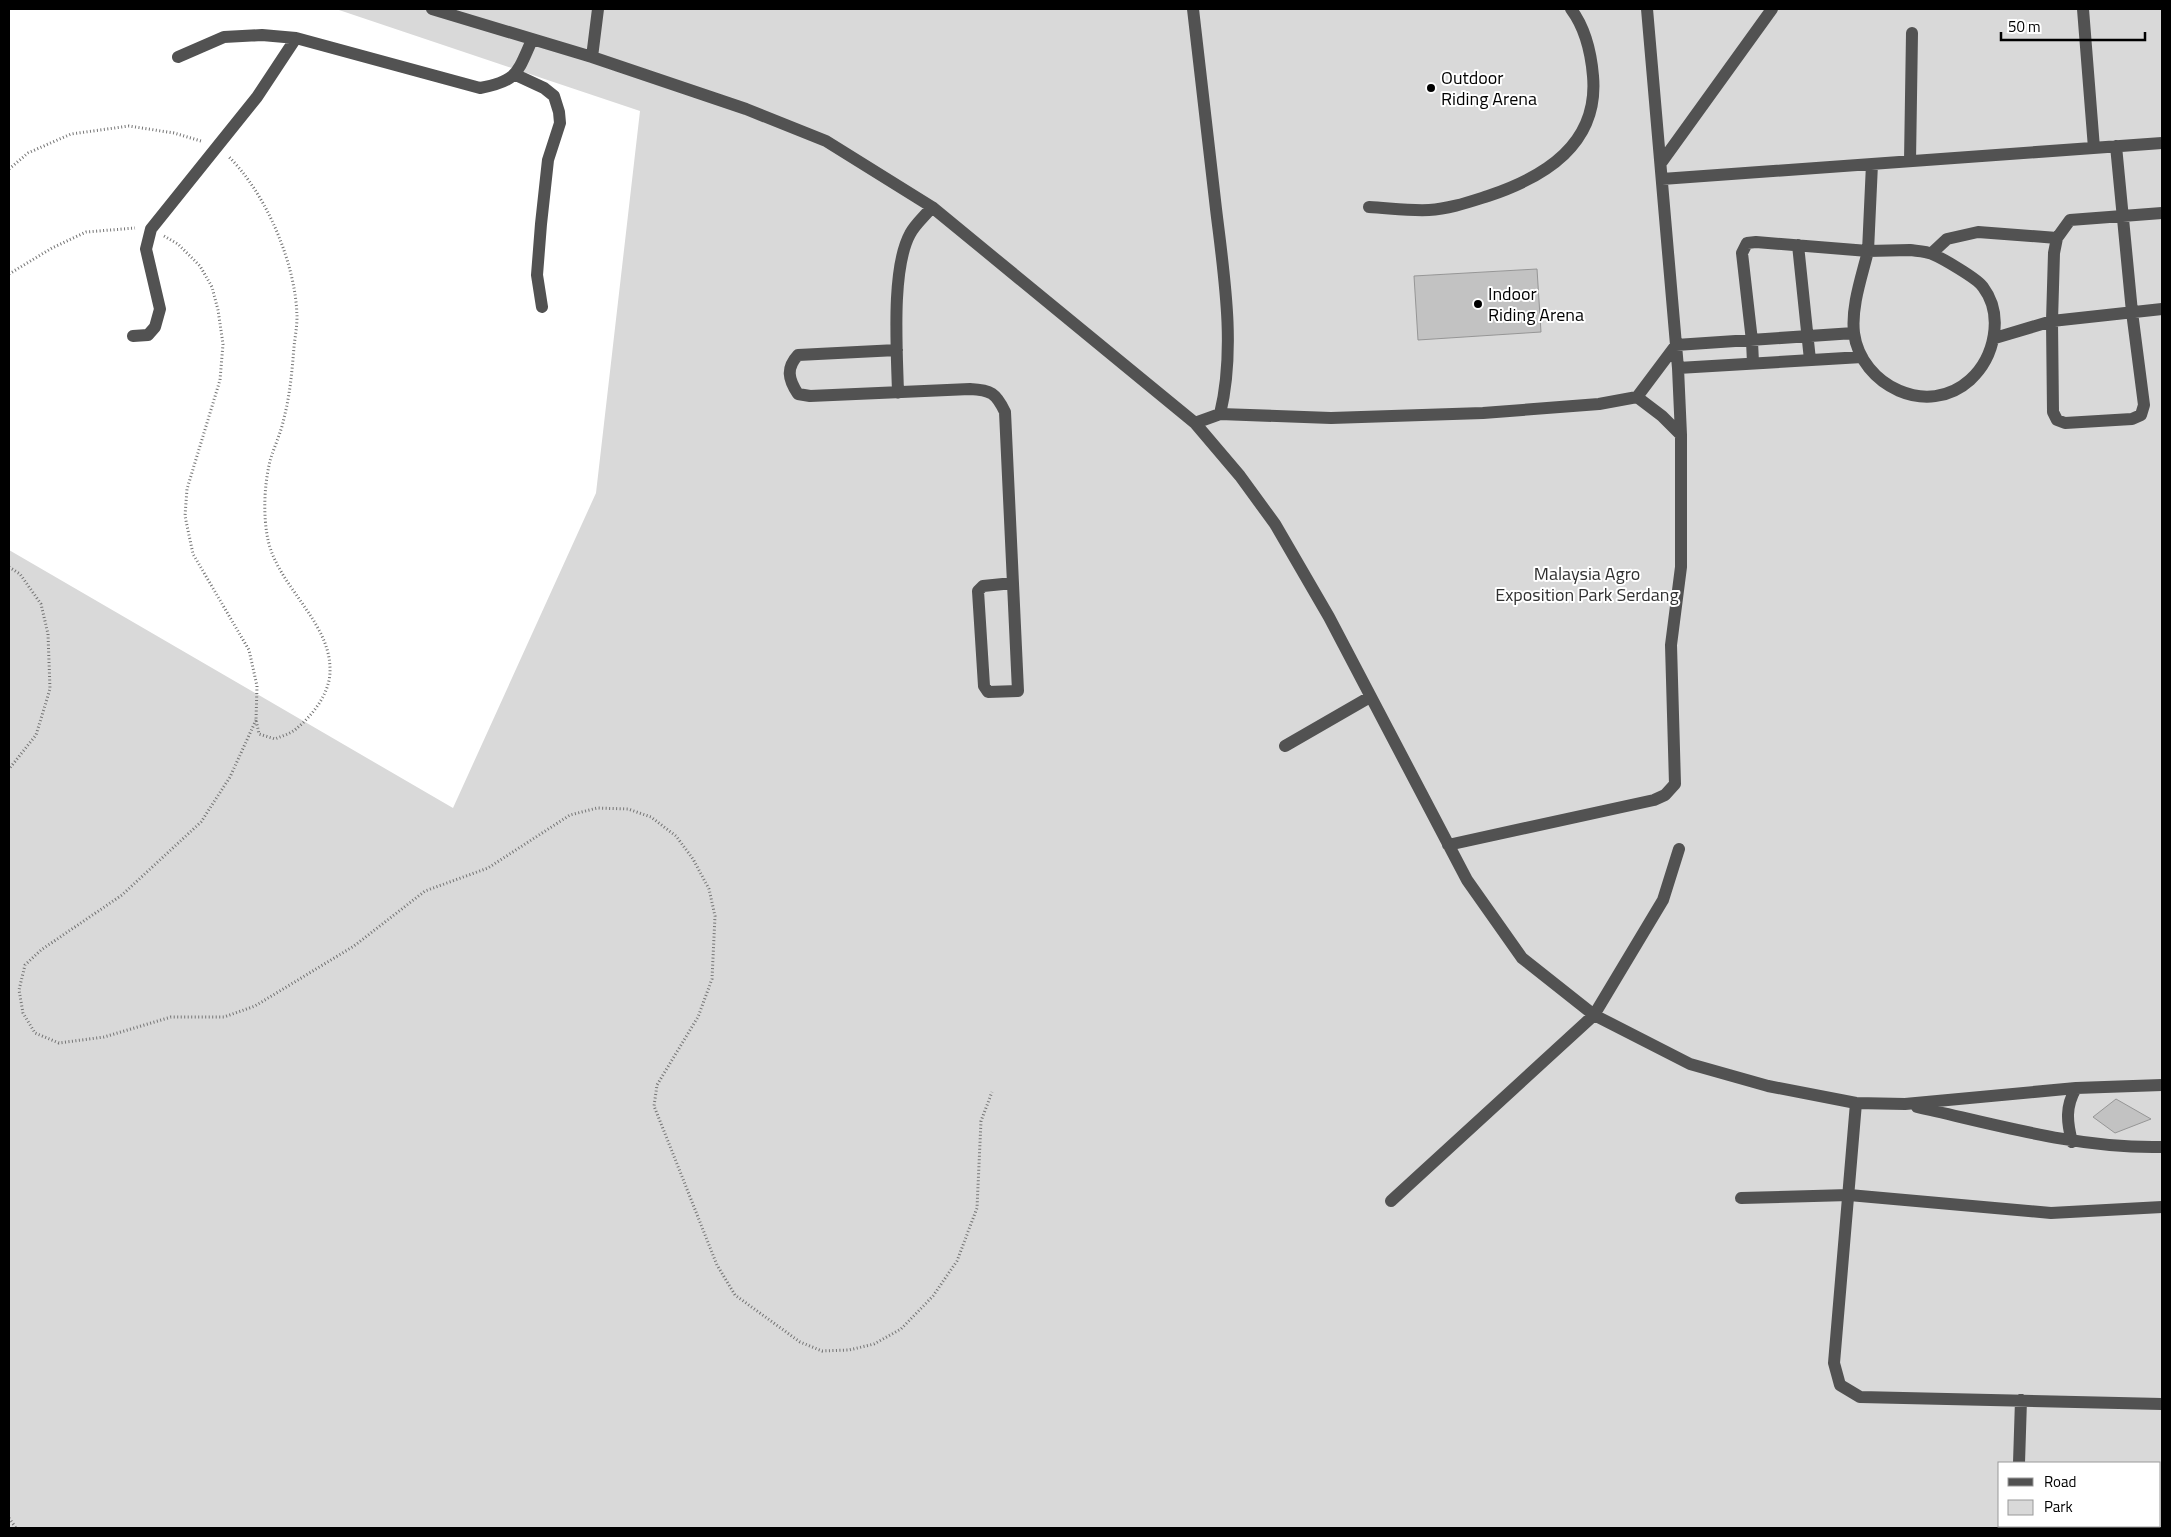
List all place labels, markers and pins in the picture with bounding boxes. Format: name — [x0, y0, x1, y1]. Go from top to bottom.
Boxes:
place label: Outdoor Riding Arena — [1441, 64, 1537, 112]
marker: Outdoor Riding Arena — [1425, 82, 1437, 94]
place label: Indoor Riding Arena — [1488, 280, 1584, 328]
marker: Indoor Riding Arena — [1472, 298, 1484, 310]

